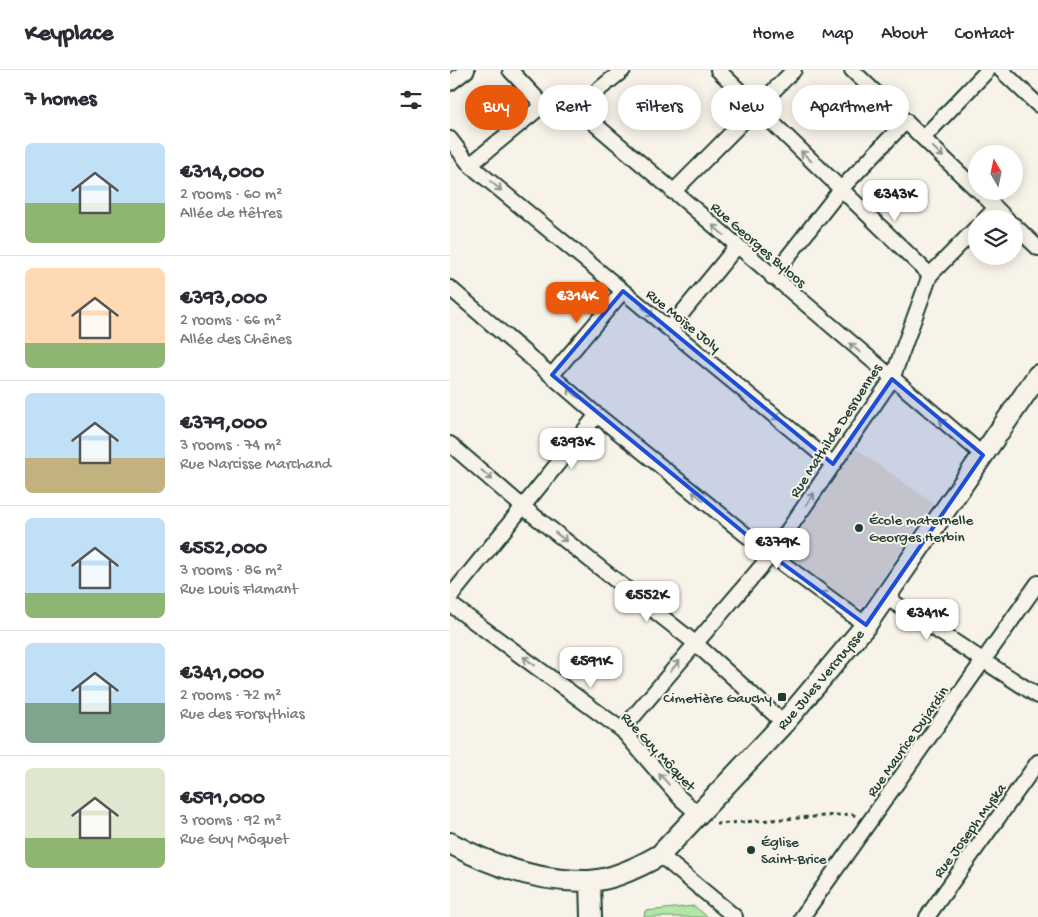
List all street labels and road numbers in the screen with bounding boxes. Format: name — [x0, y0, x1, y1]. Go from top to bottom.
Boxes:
street label: Rue Georges Byloos — [706, 199, 810, 292]
street label: Rue Moïse Joly — [642, 286, 724, 358]
street label: Rue Mathilde Desruennes — [787, 360, 887, 502]
street label: Rue Jules Vercruysse — [774, 626, 869, 734]
street label: Rue Maurice Dujardin — [864, 683, 954, 801]
street label: Rue Guy Môquet — [616, 709, 700, 797]
street label: Rue Joseph Myska — [930, 780, 1011, 882]

